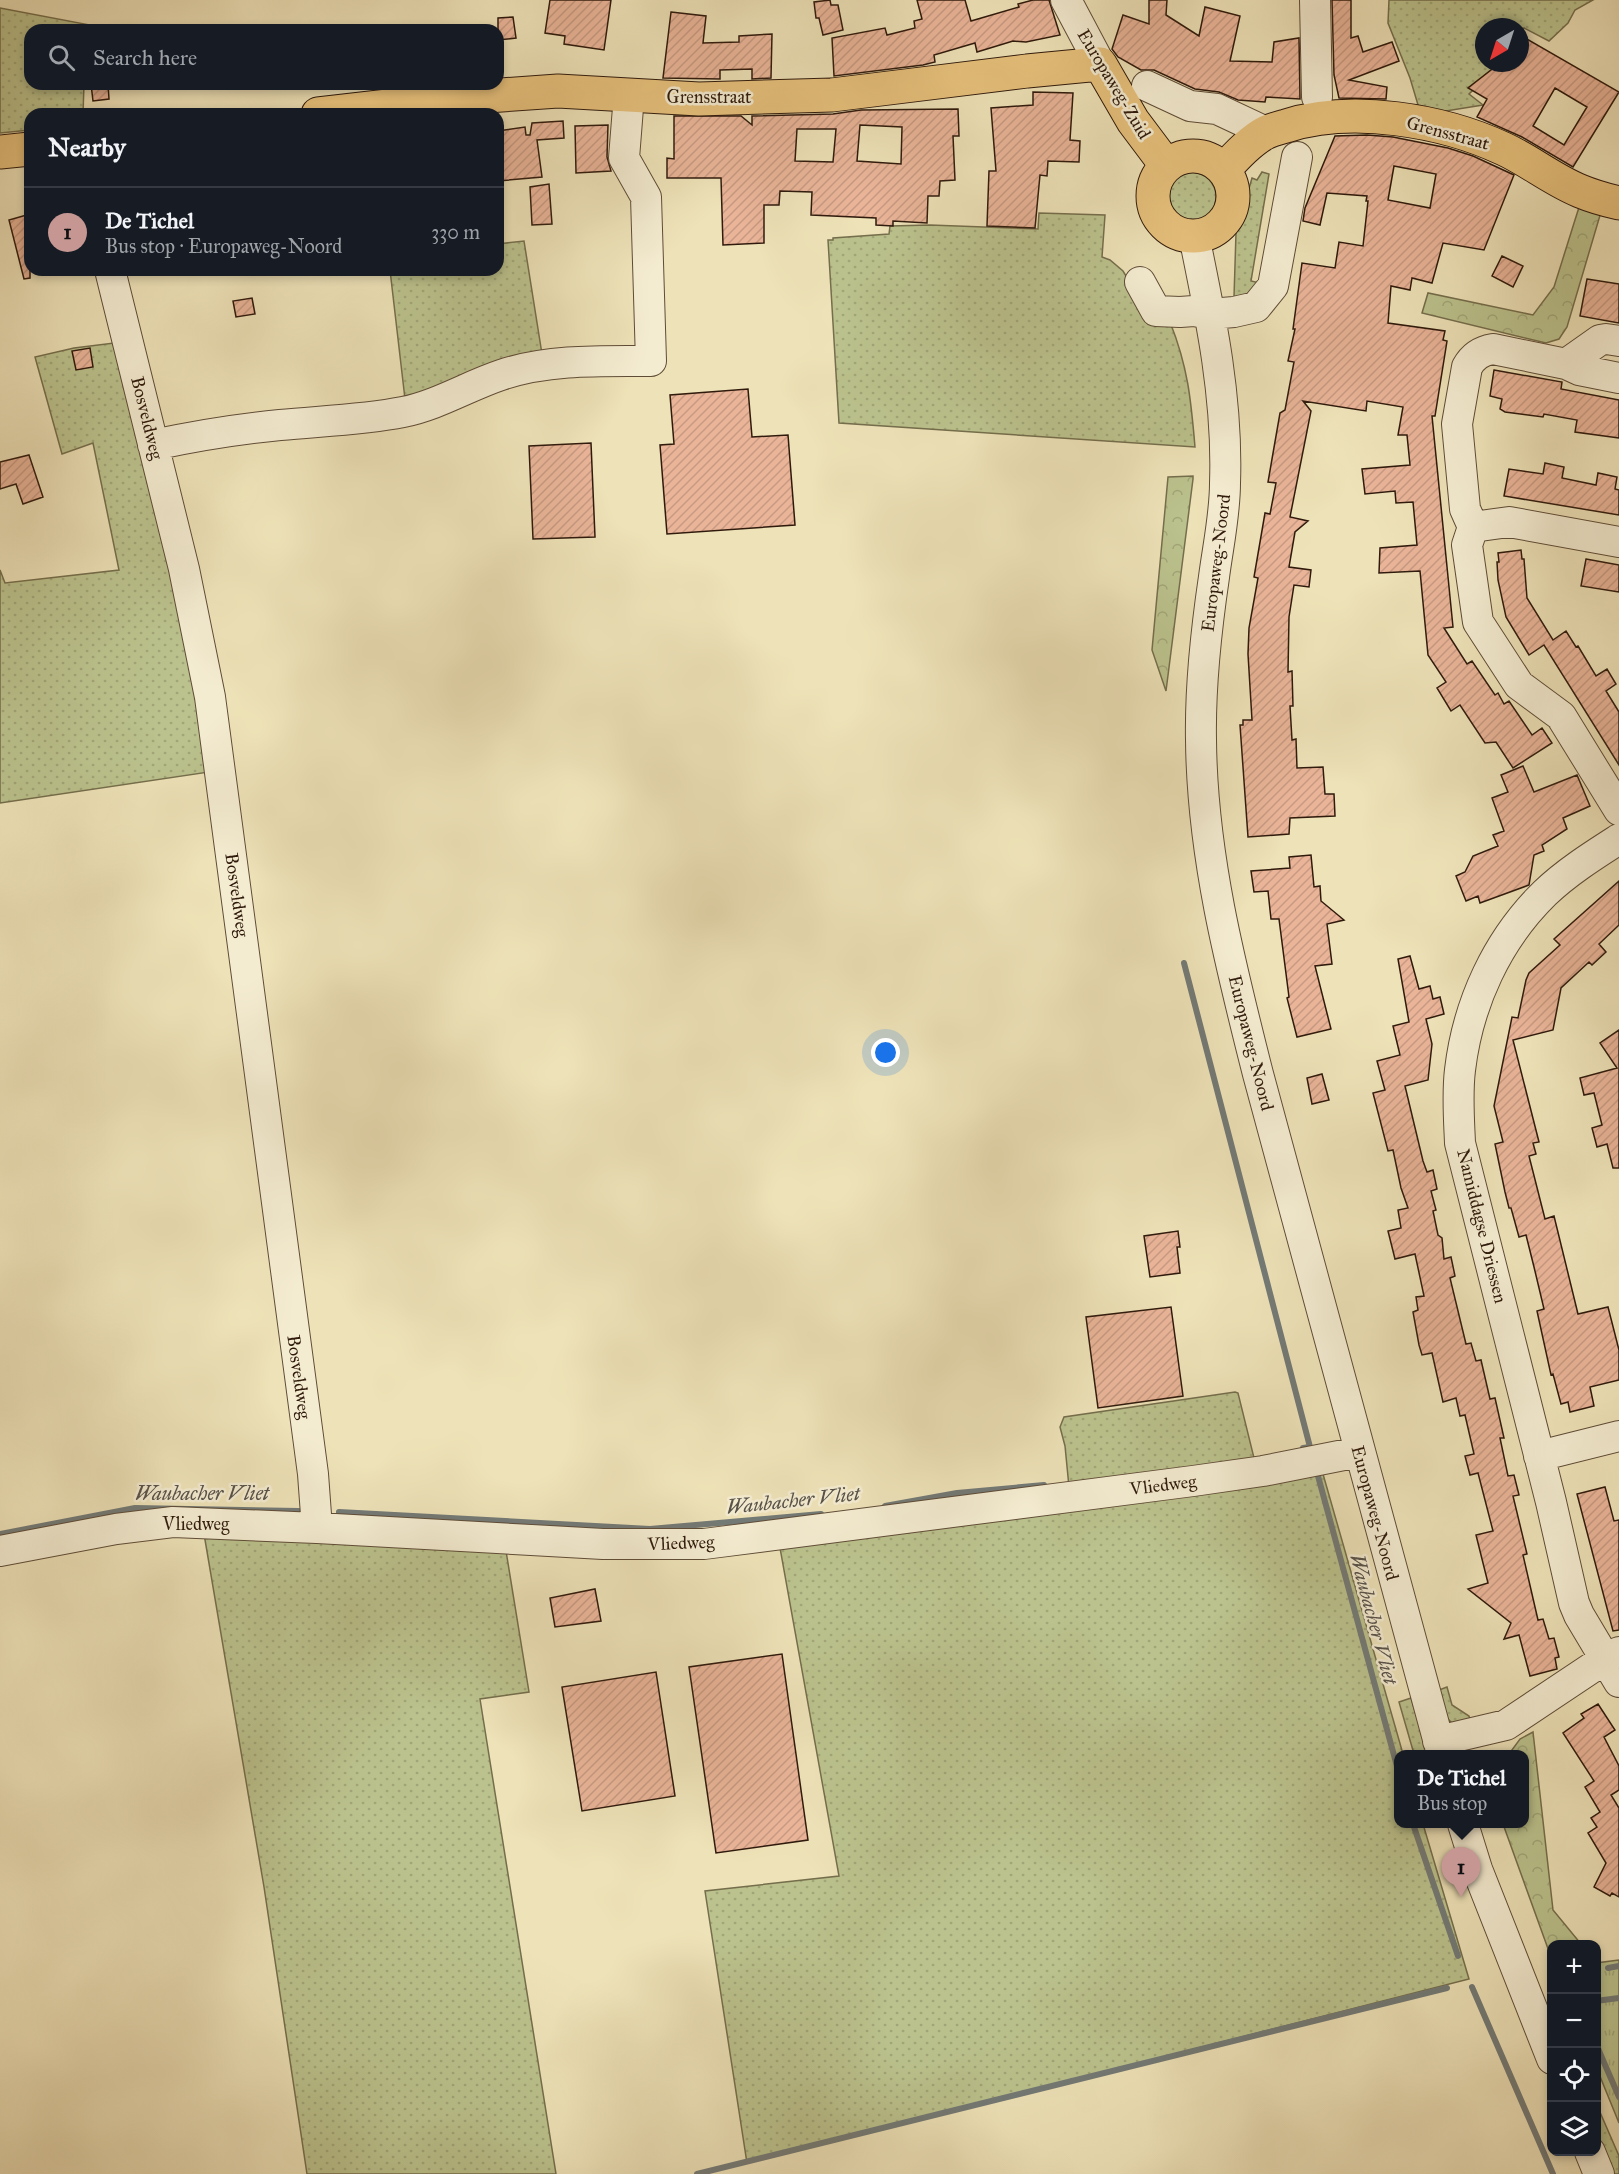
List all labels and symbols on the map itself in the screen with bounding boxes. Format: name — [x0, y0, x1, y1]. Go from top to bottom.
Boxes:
north arrow — [1475, 18, 1529, 72]
street label: Europaweg-Zuid — [1072, 25, 1155, 144]
street label: Grensstraat — [667, 86, 752, 108]
street label: Grensstraat — [1404, 111, 1492, 155]
street label: Bosveldweg — [125, 374, 168, 463]
street label: Europaweg-Noord — [1197, 493, 1236, 633]
street label: Bosveldweg — [219, 851, 254, 939]
street label: Europaweg-Noord — [1223, 973, 1278, 1113]
your location — [871, 1038, 900, 1067]
street label: Namiddagse Driessen — [1451, 1147, 1512, 1306]
street label: Bosveldweg — [281, 1333, 316, 1421]
street label: Europaweg-Noord — [1345, 1443, 1404, 1583]
street label: Vliedweg — [1127, 1470, 1198, 1501]
water label: Waubacher Vliet — [135, 1481, 271, 1505]
water label: Waubacher Vliet — [725, 1481, 863, 1519]
street label: Vliedweg — [162, 1513, 230, 1536]
street label: Vliedweg — [646, 1531, 715, 1556]
water label: Waubacher Vliet — [1345, 1551, 1403, 1689]
pin: 1 — [1442, 1848, 1480, 1897]

